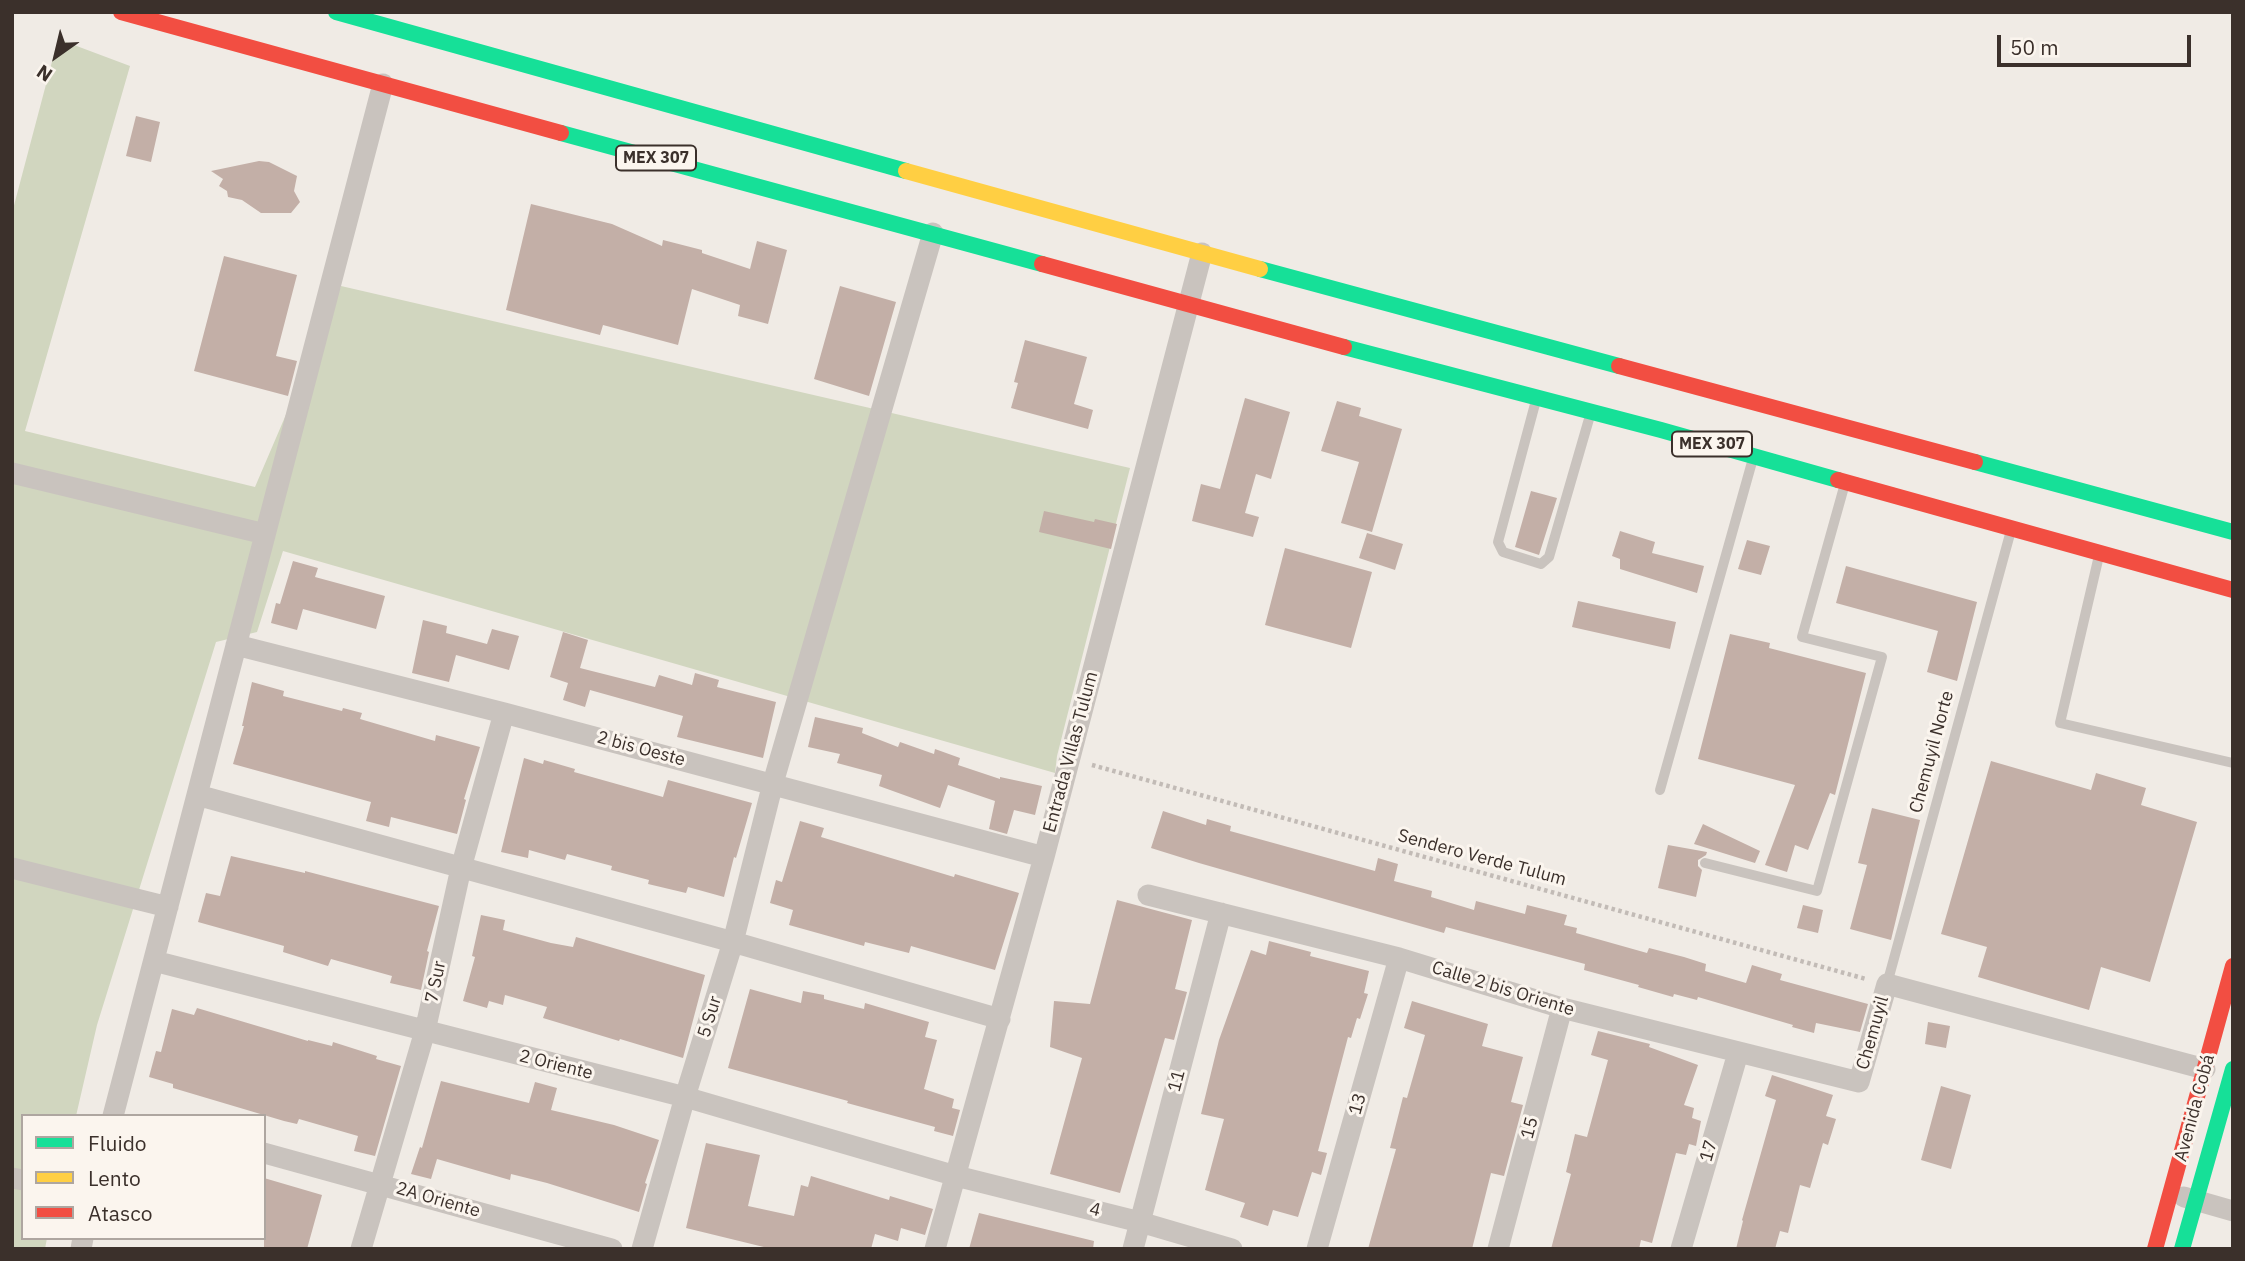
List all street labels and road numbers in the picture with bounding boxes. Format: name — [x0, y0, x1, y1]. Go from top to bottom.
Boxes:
road number: MEX 307 — [616, 146, 696, 170]
road number: MEX 307 — [1672, 432, 1752, 457]
street label: Entrada Villas Tulum — [1039, 669, 1103, 835]
street label: Chemuyil Norte — [1905, 689, 1959, 815]
street label: 2 bis Oeste — [595, 727, 687, 771]
street label: Sendero Verde Tulum — [1395, 825, 1569, 891]
street label: Calle 2 bis Oriente — [1429, 957, 1577, 1021]
street label: 7 Sur — [421, 959, 451, 1005]
street label: 5 Sur — [693, 994, 727, 1040]
street label: Chemuyil — [1852, 994, 1894, 1072]
street label: 2 Oriente — [517, 1045, 595, 1085]
street label: Avenida Cobá — [2170, 1052, 2220, 1164]
street label: 11 — [1164, 1068, 1190, 1094]
street label: 13 — [1345, 1091, 1371, 1117]
street label: 15 — [1517, 1115, 1543, 1141]
street label: 17 — [1696, 1138, 1722, 1164]
street label: 2A Oriente — [393, 1178, 483, 1222]
street label: 4 — [1087, 1198, 1103, 1222]

